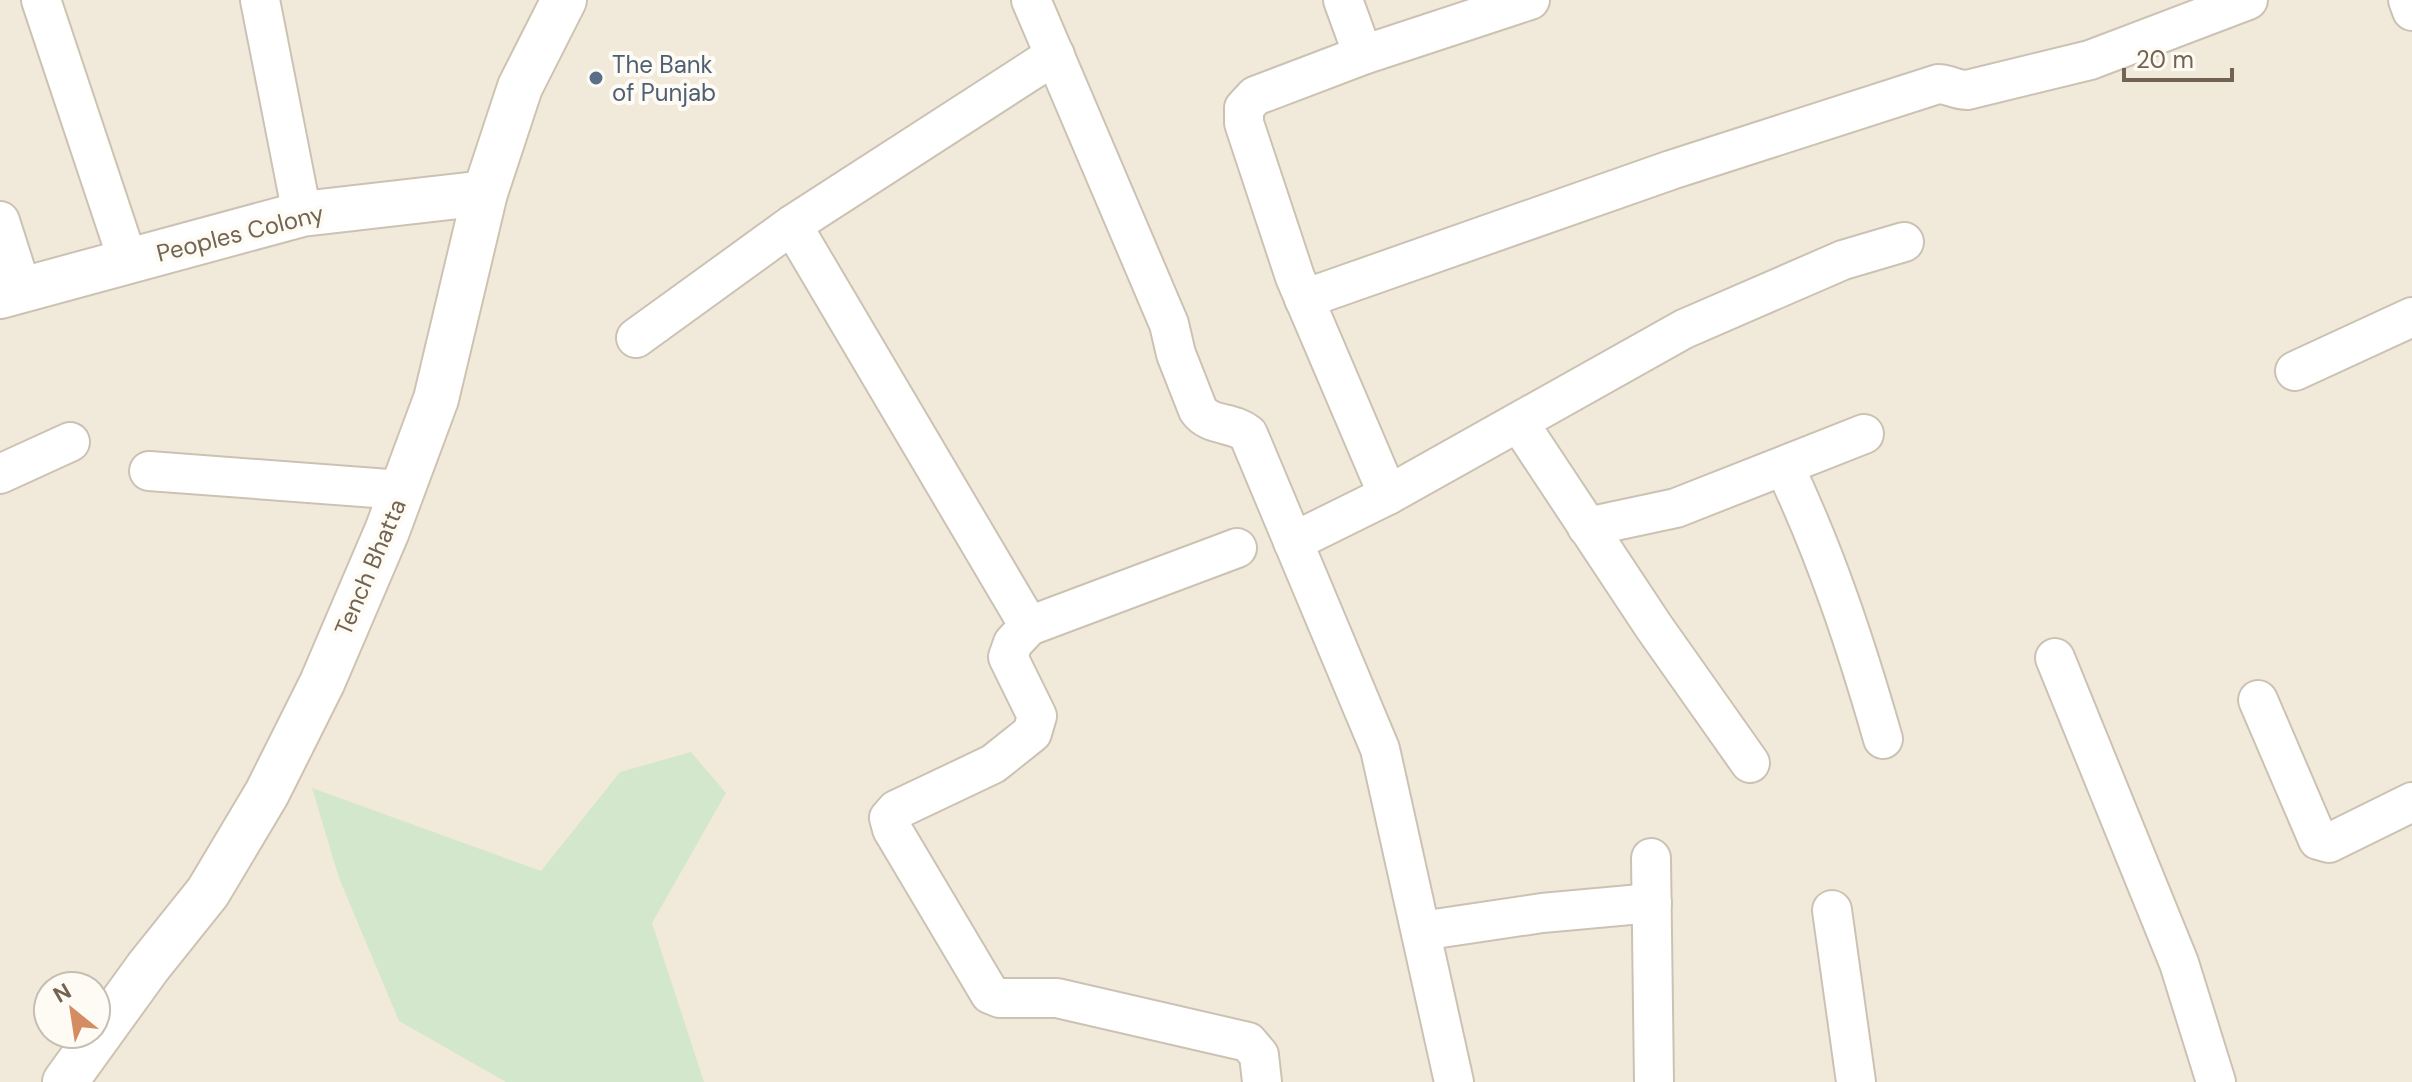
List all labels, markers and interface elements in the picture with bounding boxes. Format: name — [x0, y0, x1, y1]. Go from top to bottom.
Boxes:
scale bar — [2124, 32, 2232, 82]
text: 20 m — [2136, 44, 2194, 75]
place label: The Bank of Punjab — [612, 49, 716, 108]
marker: The Bank of Punjab — [587, 69, 605, 87]
street label: Peoples Colony — [153, 197, 327, 269]
street label: Tench Bhatta — [327, 494, 413, 640]
north arrow — [32, 970, 112, 1050]
text: N — [48, 977, 76, 1010]

